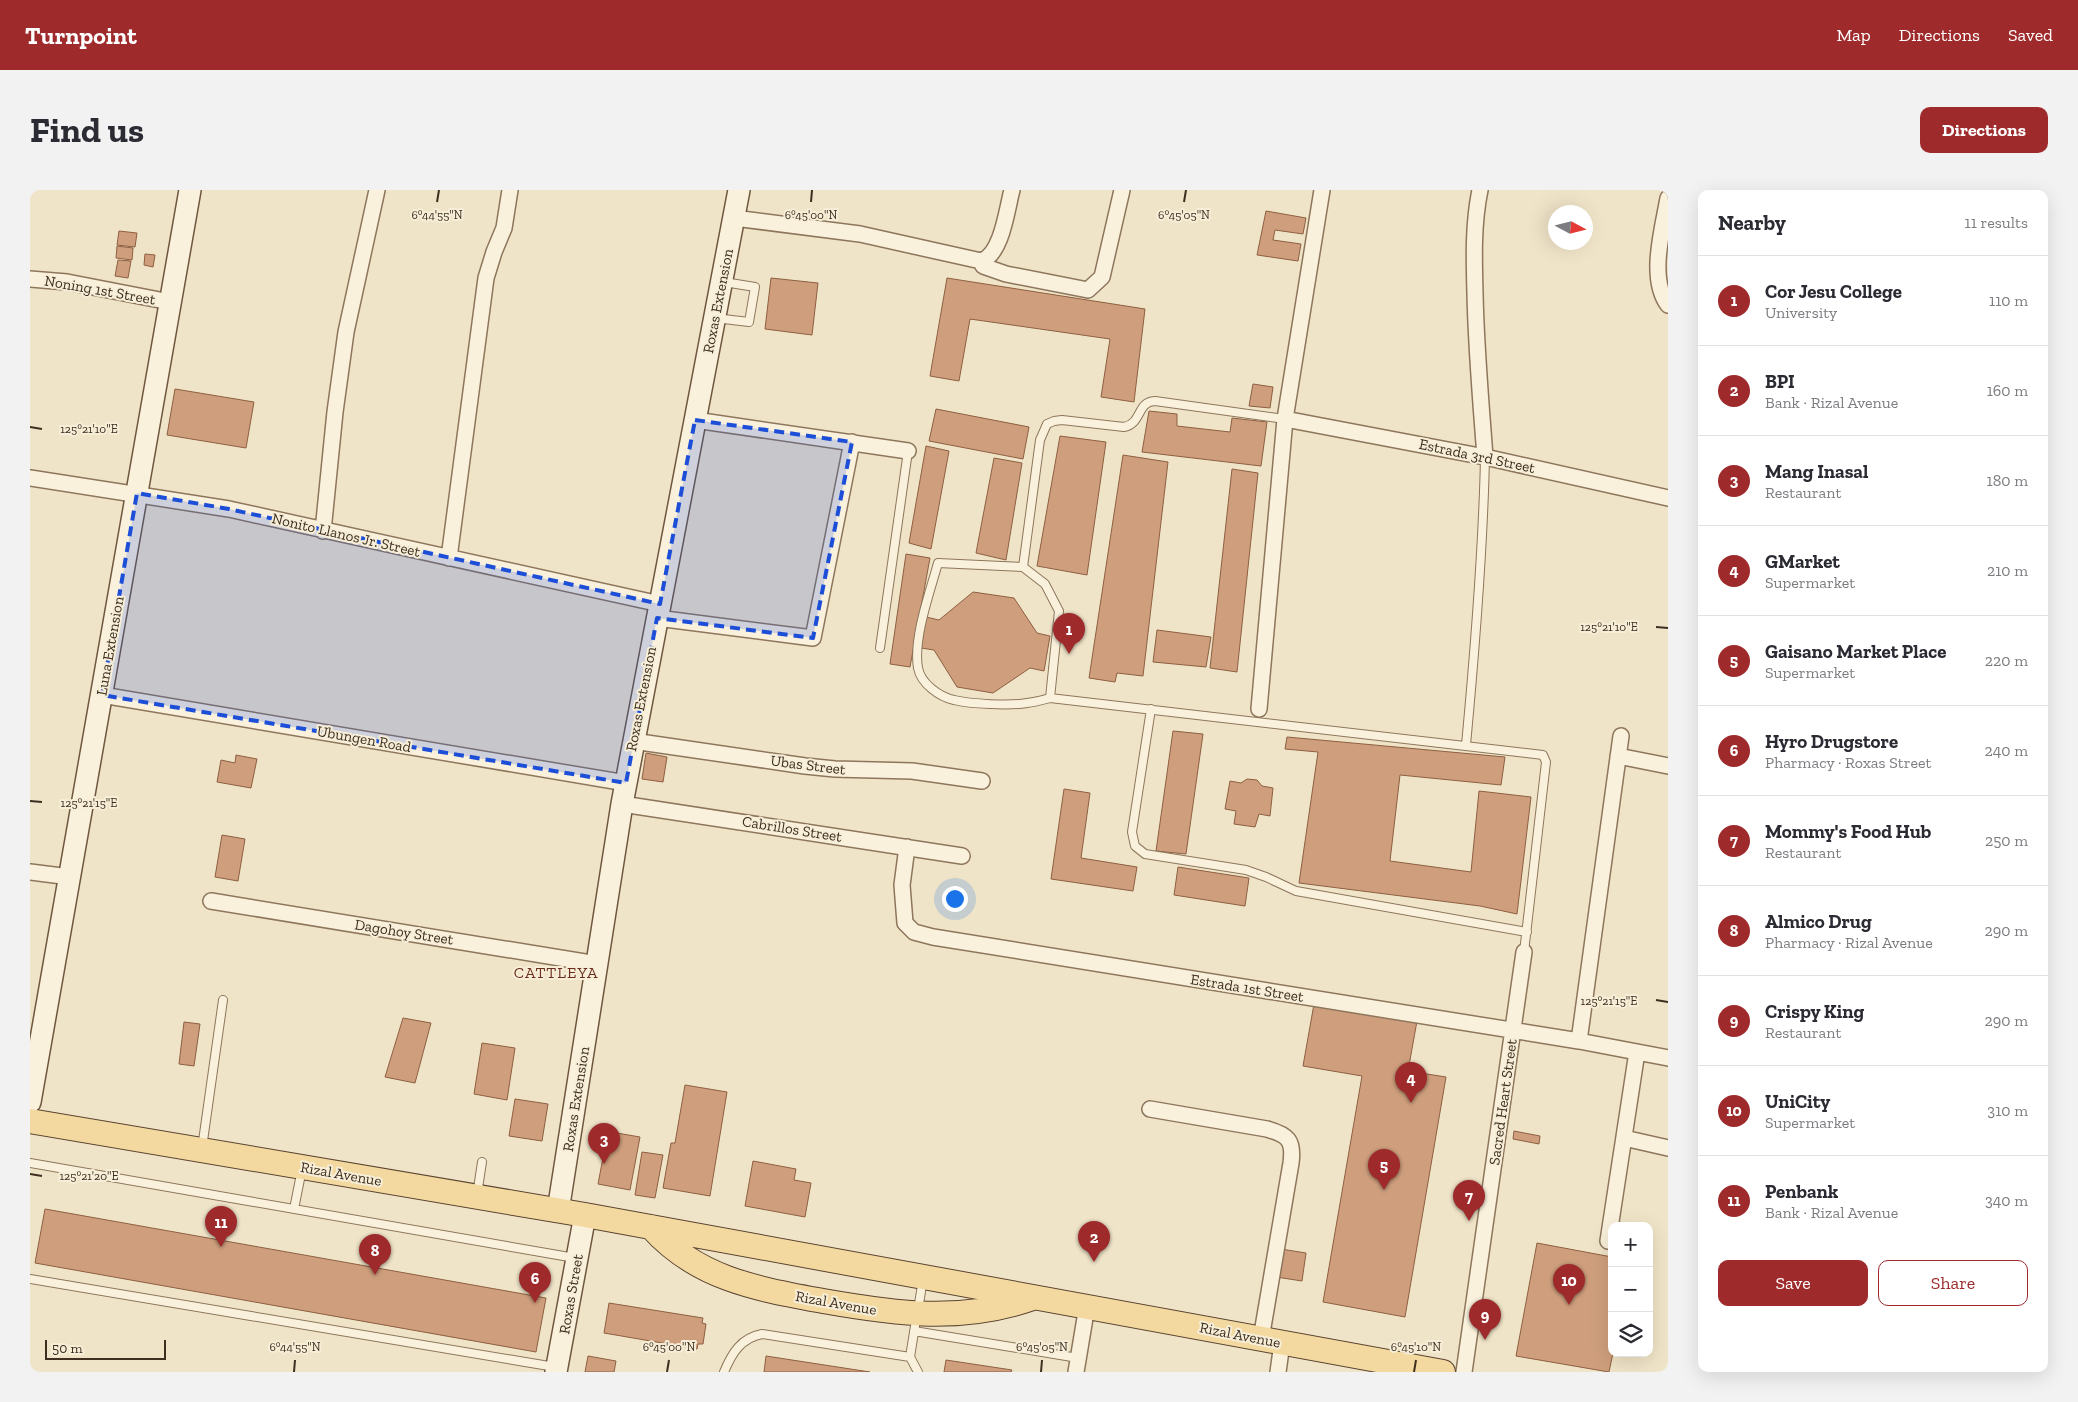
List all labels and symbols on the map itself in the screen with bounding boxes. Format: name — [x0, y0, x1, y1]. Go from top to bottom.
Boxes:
north arrow — [1548, 205, 1593, 250]
text: 6°44'55"N — [411, 208, 463, 222]
text: 6°45'00"N — [785, 208, 837, 222]
text: 6°45'05"N — [1158, 208, 1210, 222]
street label: Roxas Extension — [699, 247, 737, 355]
street label: Noning 1st Street — [43, 271, 157, 309]
text: 125°21'10"E — [60, 422, 118, 436]
street label: Estrada 3rd Street — [1417, 435, 1537, 477]
street label: Nonito Llanos Jr. Street — [270, 509, 422, 561]
street label: Luna Extension — [92, 595, 128, 697]
pin: 1 — [1053, 613, 1085, 654]
text: 125°21'10"E — [1580, 620, 1638, 634]
street label: Roxas Extension — [622, 645, 660, 753]
street label: Ubungen Road — [316, 722, 413, 756]
street label: Ubas Street — [769, 751, 847, 779]
text: 125°21'15"E — [61, 796, 117, 810]
street label: Cabrillos Street — [741, 812, 844, 846]
your location — [942, 886, 968, 912]
street label: Dagohoy Street — [353, 915, 455, 949]
district label: CATTLEYA — [514, 963, 598, 982]
street label: Estrada 1st Street — [1189, 970, 1305, 1006]
text: 125°21'15"E — [1581, 994, 1637, 1008]
street label: Sacred Heart Street — [1485, 1037, 1521, 1166]
street label: Roxas Extension — [559, 1045, 593, 1153]
pin: 4 — [1395, 1062, 1427, 1103]
pin: 3 — [588, 1123, 620, 1164]
pin: 5 — [1368, 1149, 1400, 1190]
street label: Rizal Avenue — [299, 1158, 383, 1190]
text: 125°21'20"E — [59, 1169, 119, 1183]
pin: 7 — [1453, 1180, 1485, 1221]
pin: 11 — [205, 1206, 237, 1247]
pin: 2 — [1078, 1221, 1110, 1262]
pin: 8 — [359, 1234, 391, 1275]
street label: Roxas Street — [555, 1252, 587, 1335]
pin: 6 — [519, 1262, 551, 1303]
pin: 10 — [1553, 1264, 1585, 1305]
street label: Rizal Avenue — [794, 1287, 878, 1319]
pin: 9 — [1469, 1299, 1501, 1340]
street label: Rizal Avenue — [1198, 1318, 1282, 1352]
scale bar — [45, 1337, 166, 1360]
text: 6°44'55"N — [269, 1340, 321, 1354]
text: 6°45'00"N — [643, 1340, 695, 1354]
text: 6°45'05"N — [1016, 1340, 1068, 1354]
text: 6°45'10"N — [1391, 1340, 1441, 1354]

